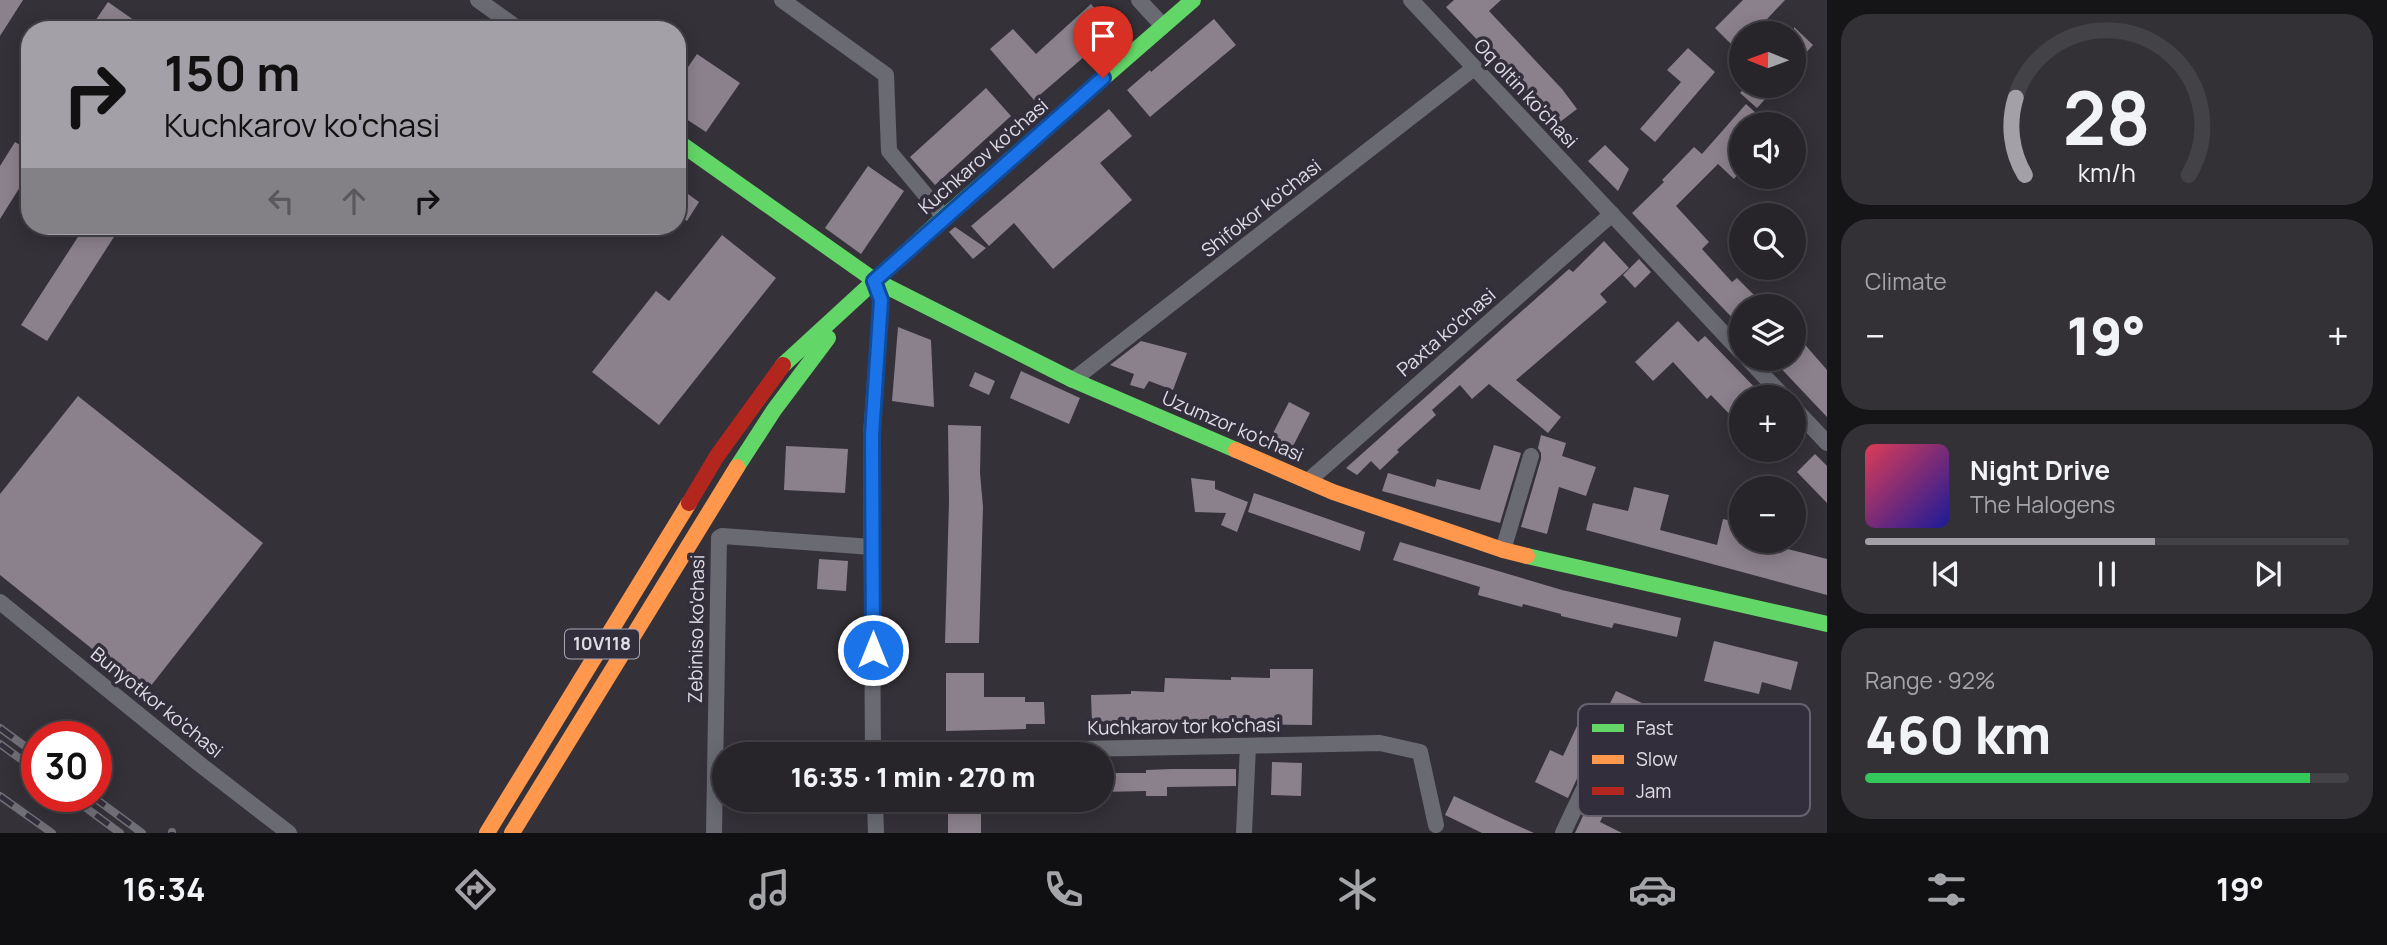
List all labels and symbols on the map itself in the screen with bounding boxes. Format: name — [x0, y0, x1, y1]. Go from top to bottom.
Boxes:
pin — [1073, 6, 1133, 78]
north arrow — [1729, 21, 1806, 98]
street label: Oq oltin ko'chasi — [1468, 33, 1584, 153]
street label: Kuchkarov ko'chasi — [913, 92, 1053, 220]
street label: Shifokor ko'chasi — [1196, 153, 1326, 263]
street label: Paxta ko'chasi — [1391, 282, 1501, 382]
street label: Uzumzor ko'chasi — [1158, 384, 1308, 468]
street label: Zebiniso ko'chasi — [682, 554, 710, 704]
position arrow — [836, 613, 910, 687]
road number: 10V118 — [565, 630, 639, 658]
street label: Bunyotkor ko'chasi — [86, 641, 228, 763]
legend — [1578, 704, 1810, 816]
street label: Kuchkarov tor ko'chasi — [1087, 711, 1281, 741]
text: Fast — [1636, 715, 1673, 741]
speed limit sign: 30 — [21, 721, 112, 812]
text: Slow — [1636, 746, 1678, 772]
text: Jam — [1636, 778, 1671, 804]

